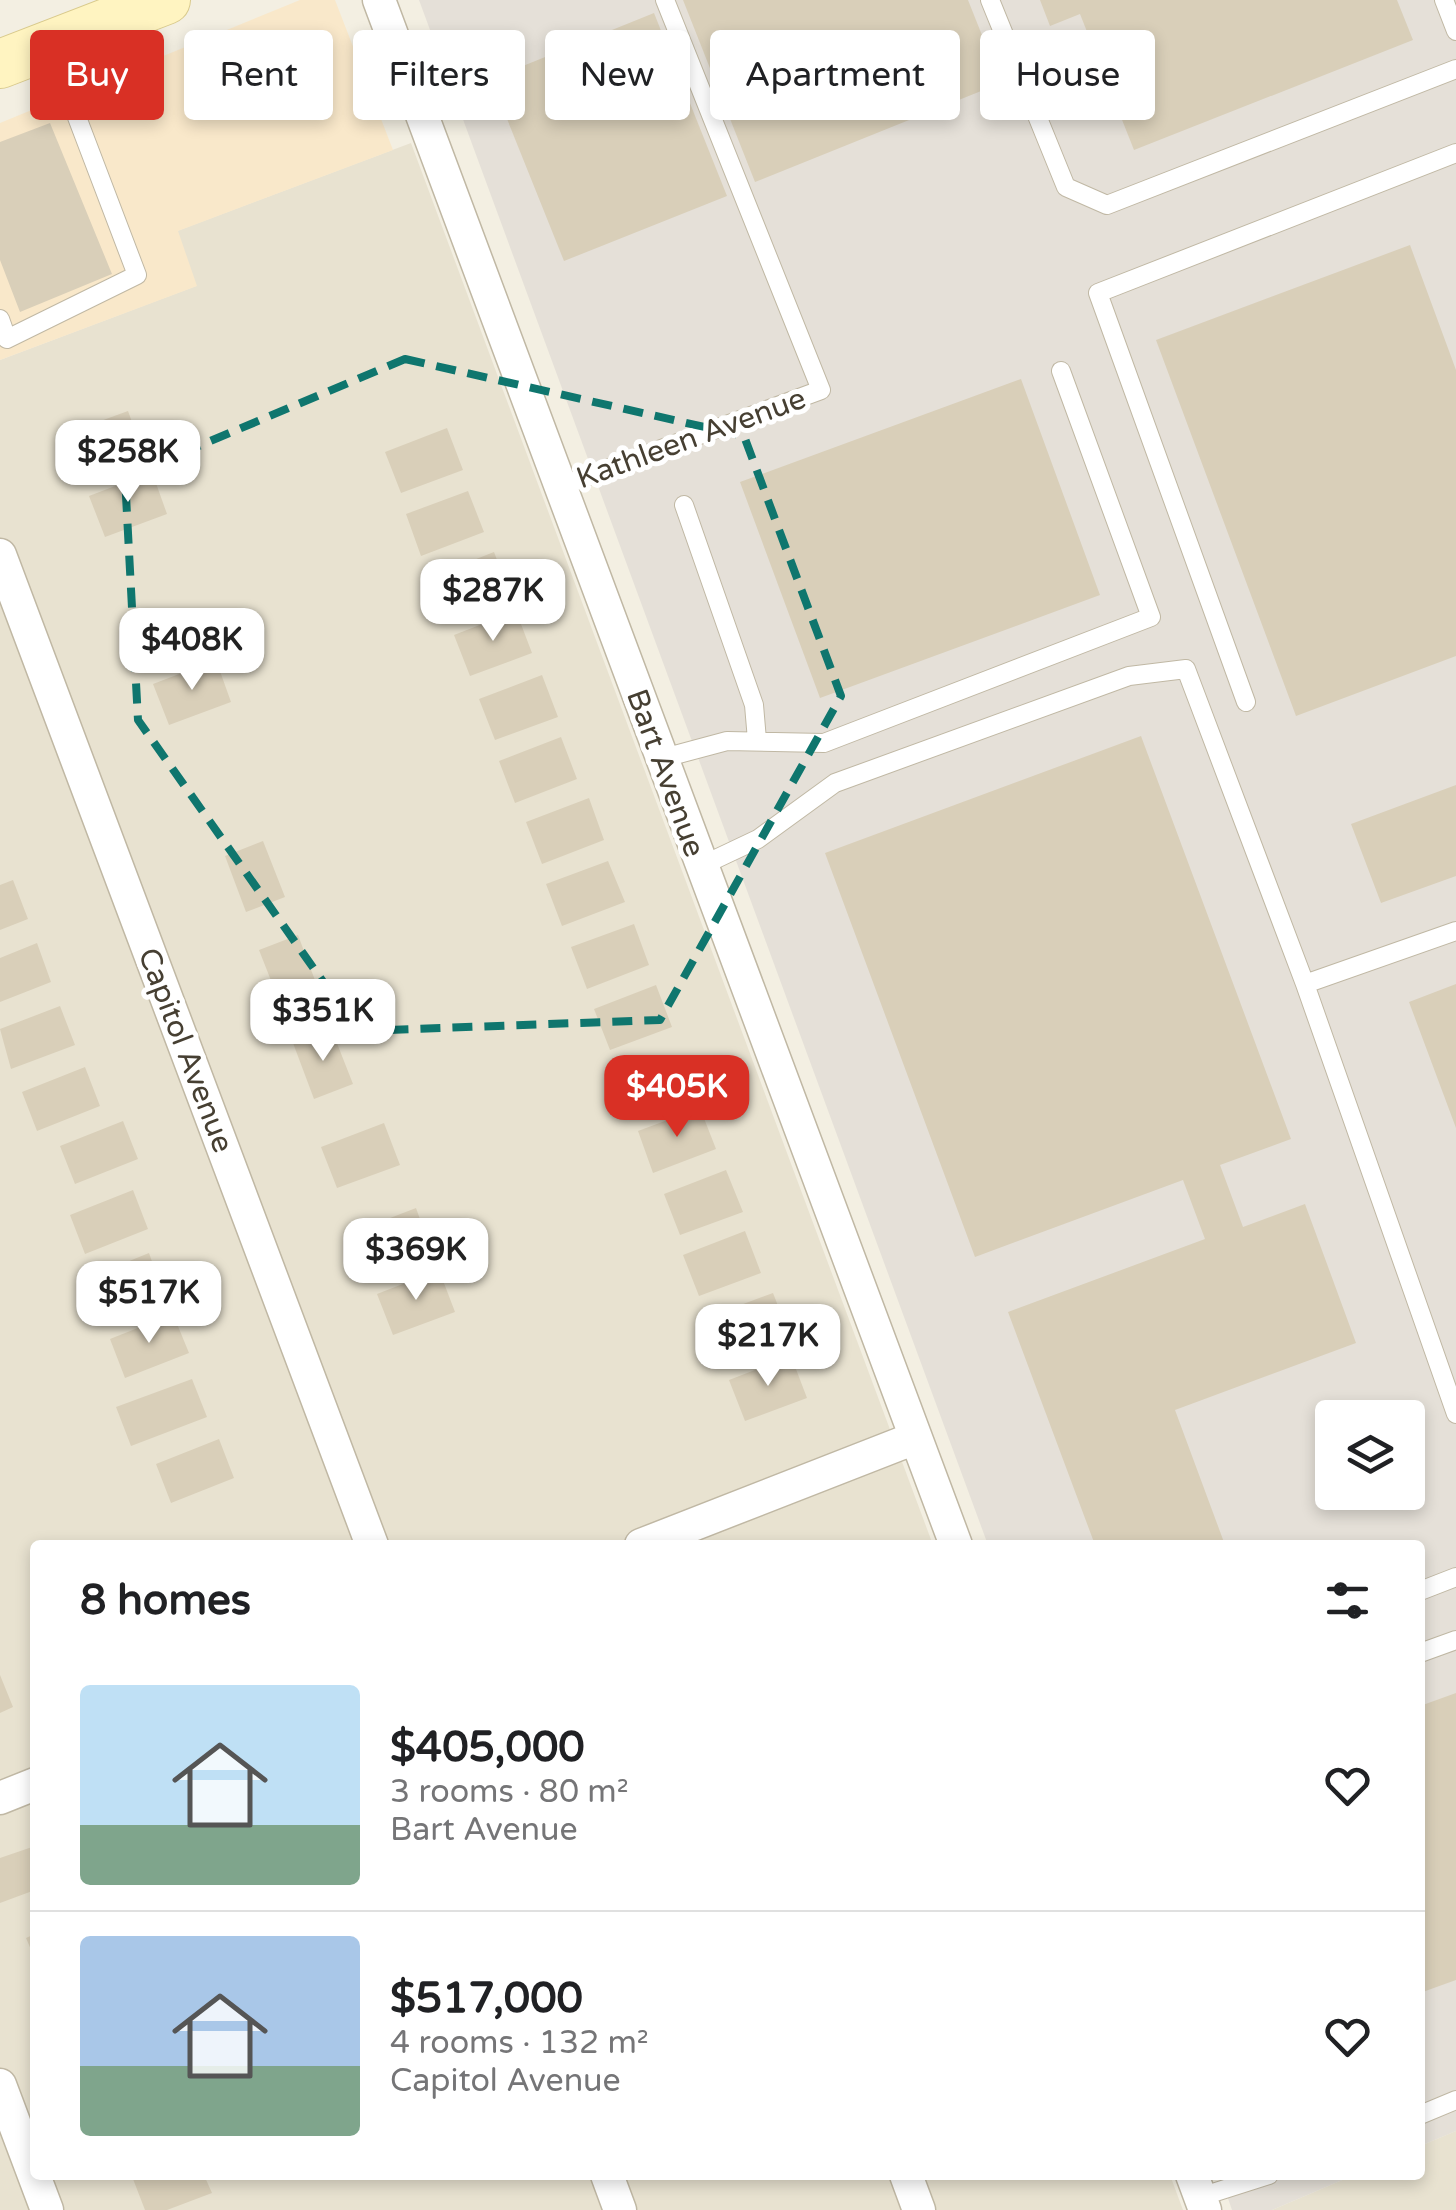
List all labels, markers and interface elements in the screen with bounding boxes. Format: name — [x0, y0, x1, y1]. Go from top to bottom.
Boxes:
chip: Buy — [30, 30, 164, 120]
chip: Rent — [184, 30, 333, 120]
chip: Filters — [353, 30, 525, 120]
chip: New — [545, 30, 690, 120]
chip: Apartment — [710, 30, 960, 120]
chip: House — [980, 30, 1155, 120]
street label: Kathleen Avenue — [572, 380, 811, 497]
pin: $258K — [58, 420, 198, 505]
text: $258K — [77, 433, 179, 471]
pin: $287K — [423, 559, 563, 644]
text: $287K — [442, 572, 544, 610]
pin: $408K — [122, 608, 262, 693]
text: $408K — [141, 621, 243, 659]
street label: Bart Avenue — [618, 684, 713, 862]
street label: Capitol Avenue — [130, 943, 242, 1158]
pin: $351K — [253, 979, 393, 1064]
text: $351K — [272, 992, 374, 1030]
pin: $405K — [607, 1055, 747, 1140]
text: $405K — [626, 1068, 728, 1106]
pin: $369K — [346, 1218, 486, 1303]
text: $369K — [365, 1231, 467, 1269]
pin: $517K — [79, 1261, 219, 1346]
text: $517K — [98, 1274, 200, 1312]
pin: $217K — [698, 1304, 838, 1389]
text: $217K — [717, 1317, 819, 1355]
map controls — [1315, 1400, 1425, 1510]
button: layers — [1315, 1400, 1425, 1510]
icon: filters — [1320, 1573, 1375, 1628]
text: 8 homes — [80, 1575, 251, 1626]
text: $405,000 — [390, 1722, 585, 1773]
icon: home — [160, 1725, 280, 1845]
icon: heart — [1320, 1758, 1375, 1813]
text: 3 rooms · 80 m² — [390, 1773, 629, 1811]
text: Bart Avenue — [390, 1811, 578, 1849]
text: $517,000 — [390, 1973, 583, 2024]
icon: home — [160, 1976, 280, 2096]
icon: heart — [1320, 2009, 1375, 2064]
text: 4 rooms · 132 m² — [390, 2024, 649, 2062]
text: Capitol Avenue — [390, 2062, 621, 2100]

